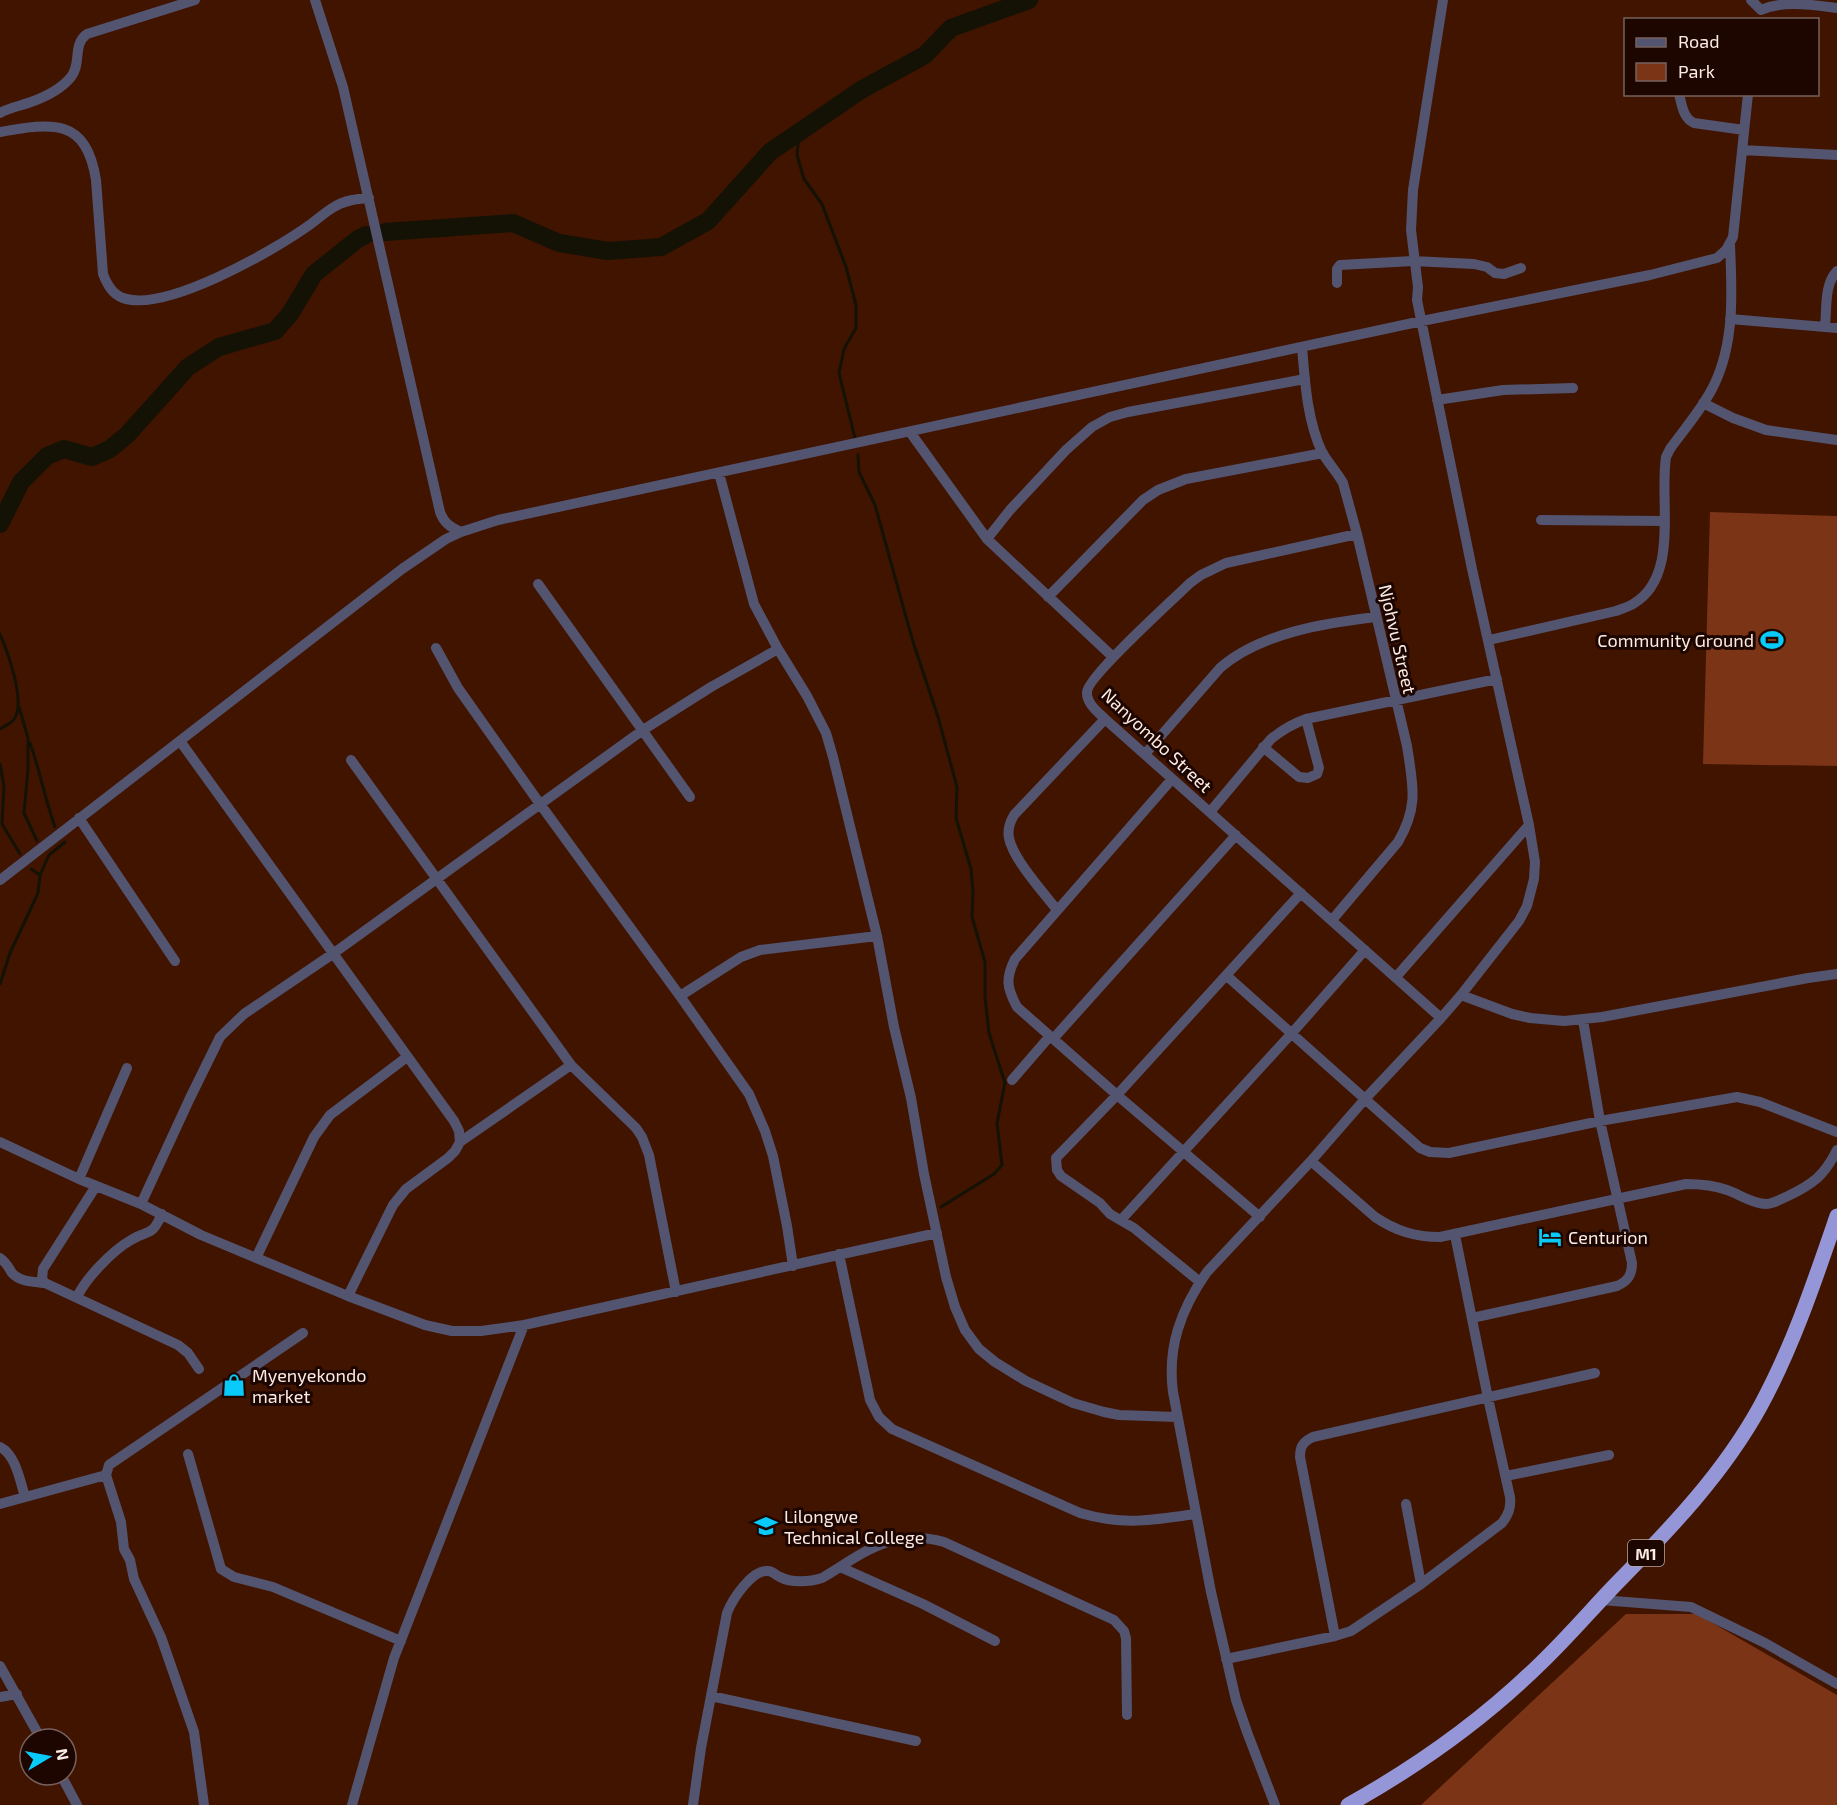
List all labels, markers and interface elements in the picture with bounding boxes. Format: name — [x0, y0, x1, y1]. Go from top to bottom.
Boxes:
legend — [1624, 18, 1819, 96]
text: Road — [1678, 30, 1719, 52]
text: Park — [1678, 60, 1715, 82]
street label: Njohvu Street — [1375, 582, 1421, 696]
sports icon: Community Ground — [1759, 627, 1785, 653]
place label: Community Ground — [1597, 629, 1754, 651]
street label: Nanyombo Street — [1097, 683, 1217, 797]
hotel icon: Centurion — [1537, 1224, 1563, 1250]
place label: Centurion — [1568, 1226, 1648, 1248]
place label: Myenyekondo market — [252, 1364, 367, 1407]
shop icon: Myenyekondo market — [221, 1372, 247, 1398]
place label: Lilongwe Technical College — [784, 1505, 924, 1548]
school or university icon: Lilongwe Technical College — [753, 1513, 779, 1539]
road number: M1 — [1628, 1540, 1664, 1566]
north arrow — [18, 1727, 78, 1787]
text: N — [53, 1747, 74, 1762]

